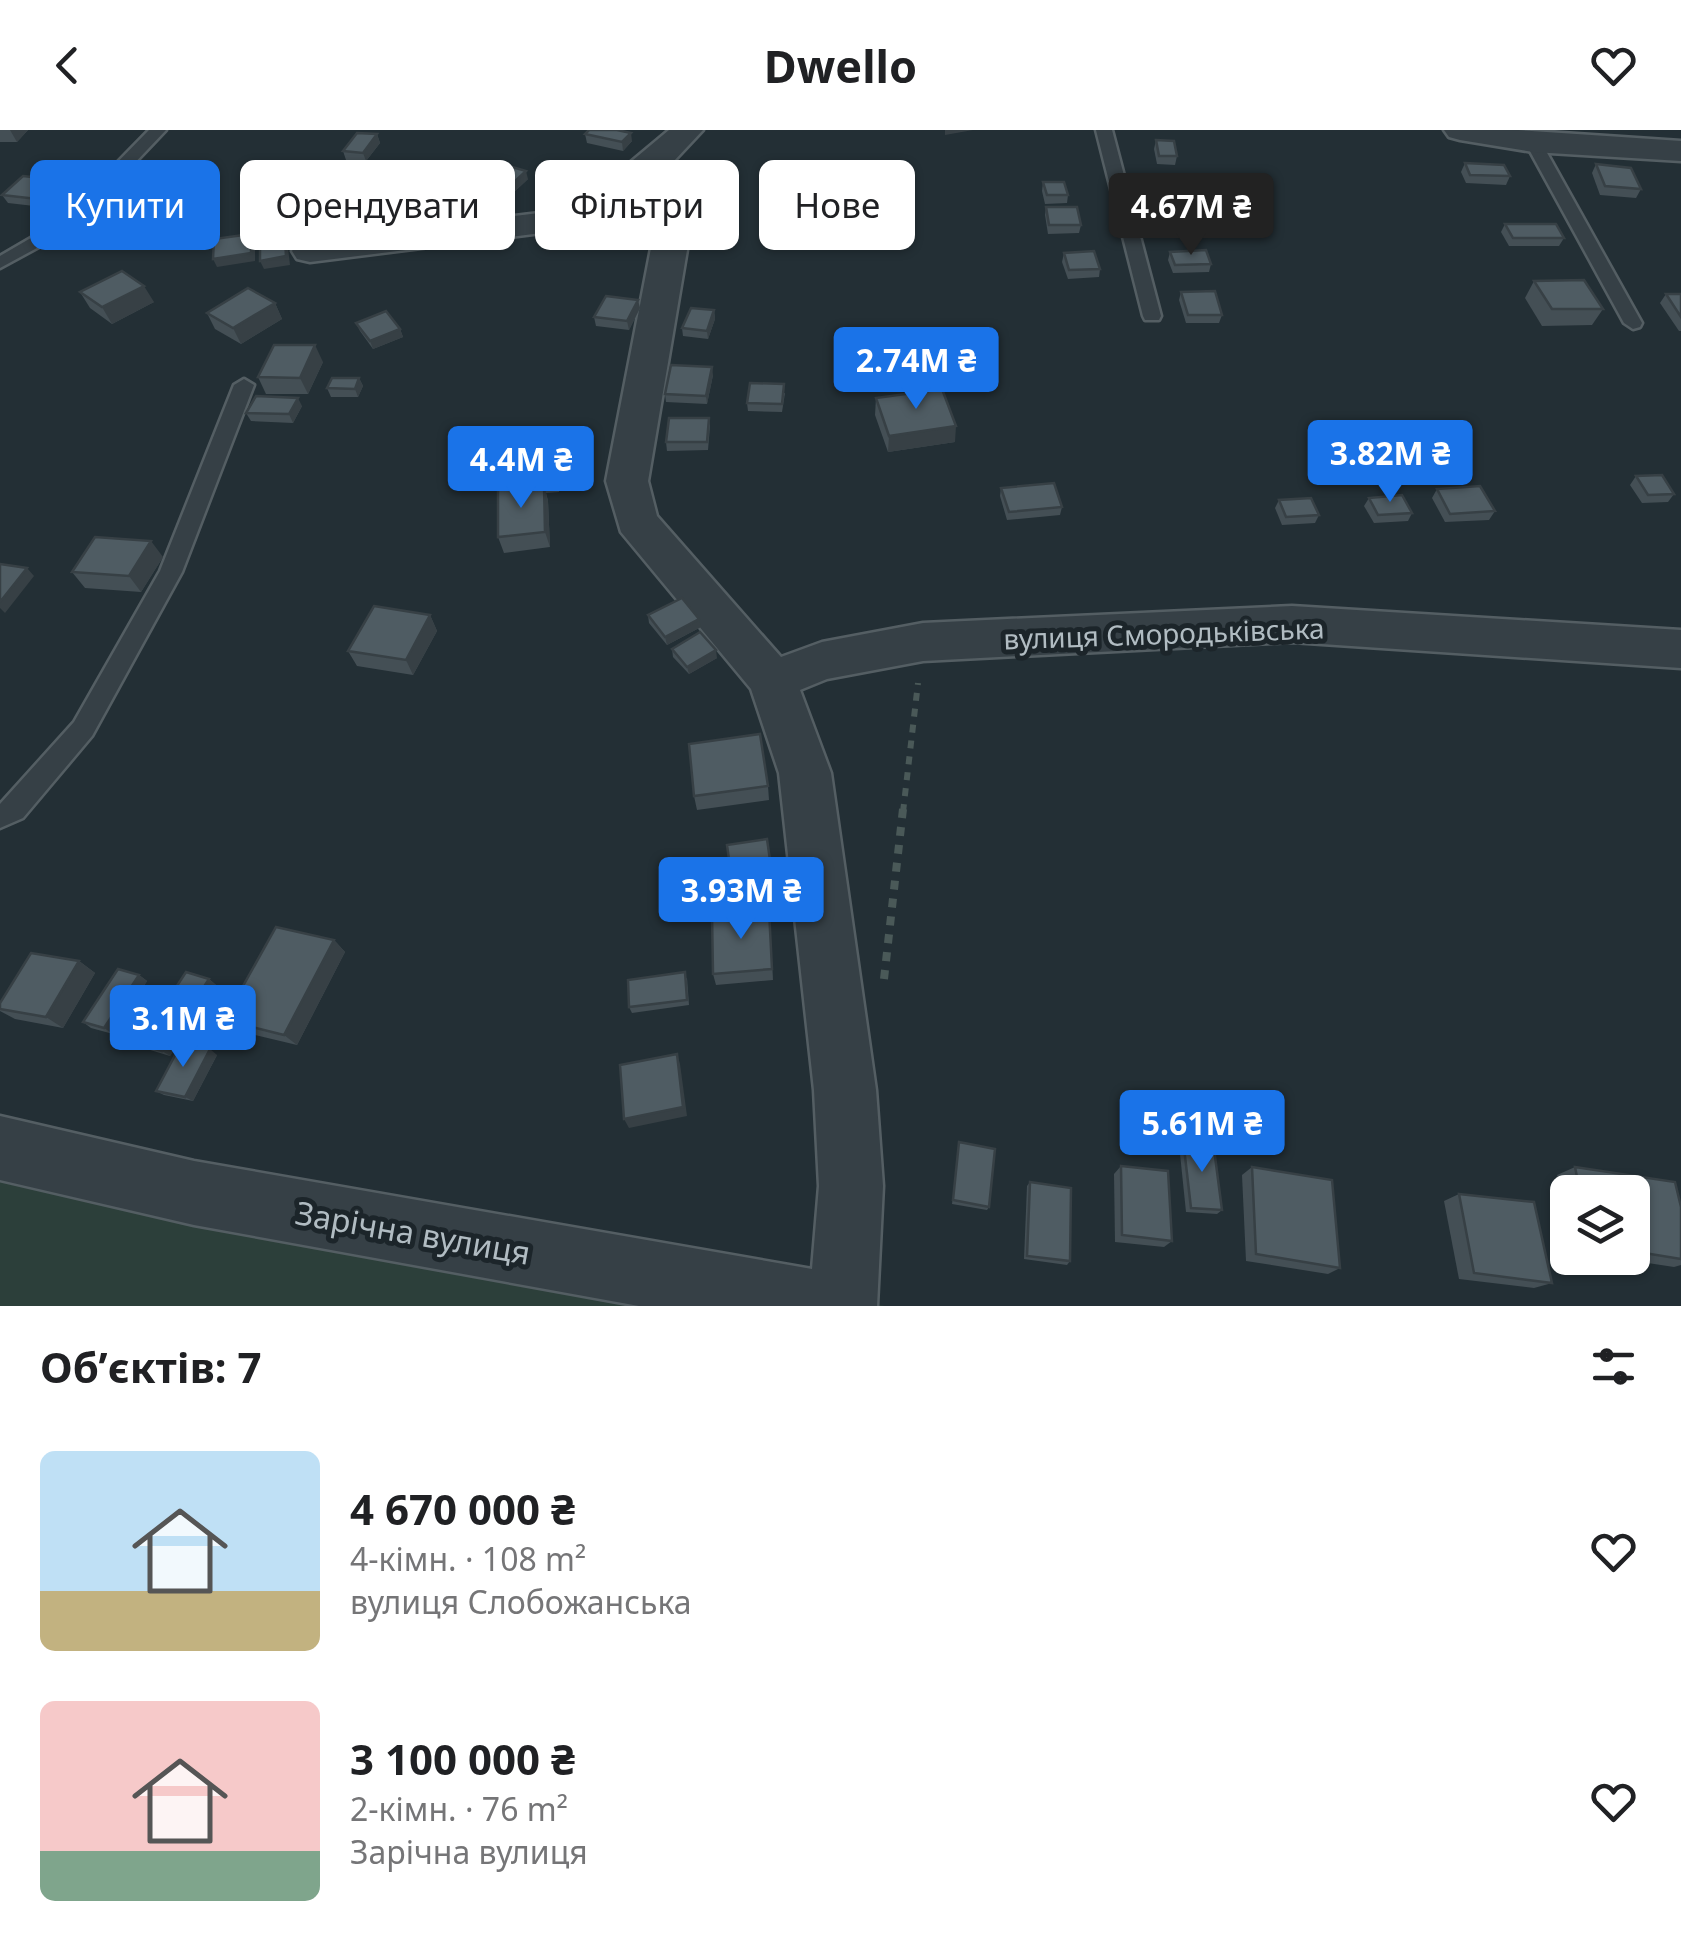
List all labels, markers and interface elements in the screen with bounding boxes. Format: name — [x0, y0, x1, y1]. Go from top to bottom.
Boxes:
text: Dwello — [764, 35, 917, 96]
icon: back — [40, 38, 95, 93]
icon: heart — [1586, 38, 1641, 93]
chip: Купити — [30, 160, 220, 250]
chip: Орендувати — [240, 160, 515, 250]
chip: Фільтри — [535, 160, 739, 250]
chip: Нове — [759, 160, 915, 250]
pin: 4.67M ₴ — [1099, 173, 1283, 258]
text: 4.67M ₴ — [1131, 184, 1251, 227]
pin: 2.74M ₴ — [824, 327, 1008, 412]
text: 2.74M ₴ — [856, 338, 976, 381]
pin: 3.82M ₴ — [1298, 420, 1482, 505]
pin: 4.4M ₴ — [440, 426, 602, 511]
text: 3.82M ₴ — [1330, 431, 1450, 474]
text: 4.4M ₴ — [470, 437, 572, 480]
street label: вулиця Смородьківська — [1003, 608, 1325, 658]
pin: 3.93M ₴ — [649, 857, 833, 942]
text: 3.93M ₴ — [681, 868, 801, 911]
pin: 3.1M ₴ — [102, 985, 264, 1070]
text: 3.1M ₴ — [132, 996, 234, 1039]
pin: 5.61M ₴ — [1110, 1090, 1294, 1175]
text: 5.61M ₴ — [1142, 1101, 1262, 1144]
map controls — [1550, 1175, 1650, 1275]
button: layers — [1550, 1175, 1650, 1275]
street label: Зарічна вулиця — [292, 1190, 534, 1274]
text: Об’єктів: 7 — [40, 1338, 262, 1395]
icon: filters — [1586, 1339, 1641, 1394]
text: 4 670 000 ₴ — [350, 1480, 575, 1537]
icon: home — [120, 1491, 240, 1611]
icon: heart — [1586, 1524, 1641, 1579]
text: 4-кімн. · 108 m² — [350, 1537, 586, 1580]
text: вулиця Слобожанська — [350, 1580, 692, 1623]
text: 3 100 000 ₴ — [350, 1730, 575, 1787]
icon: home — [120, 1741, 240, 1861]
icon: heart — [1586, 1774, 1641, 1829]
text: 2-кімн. · 76 m² — [350, 1787, 568, 1830]
text: Зарічна вулиця — [350, 1830, 588, 1873]

